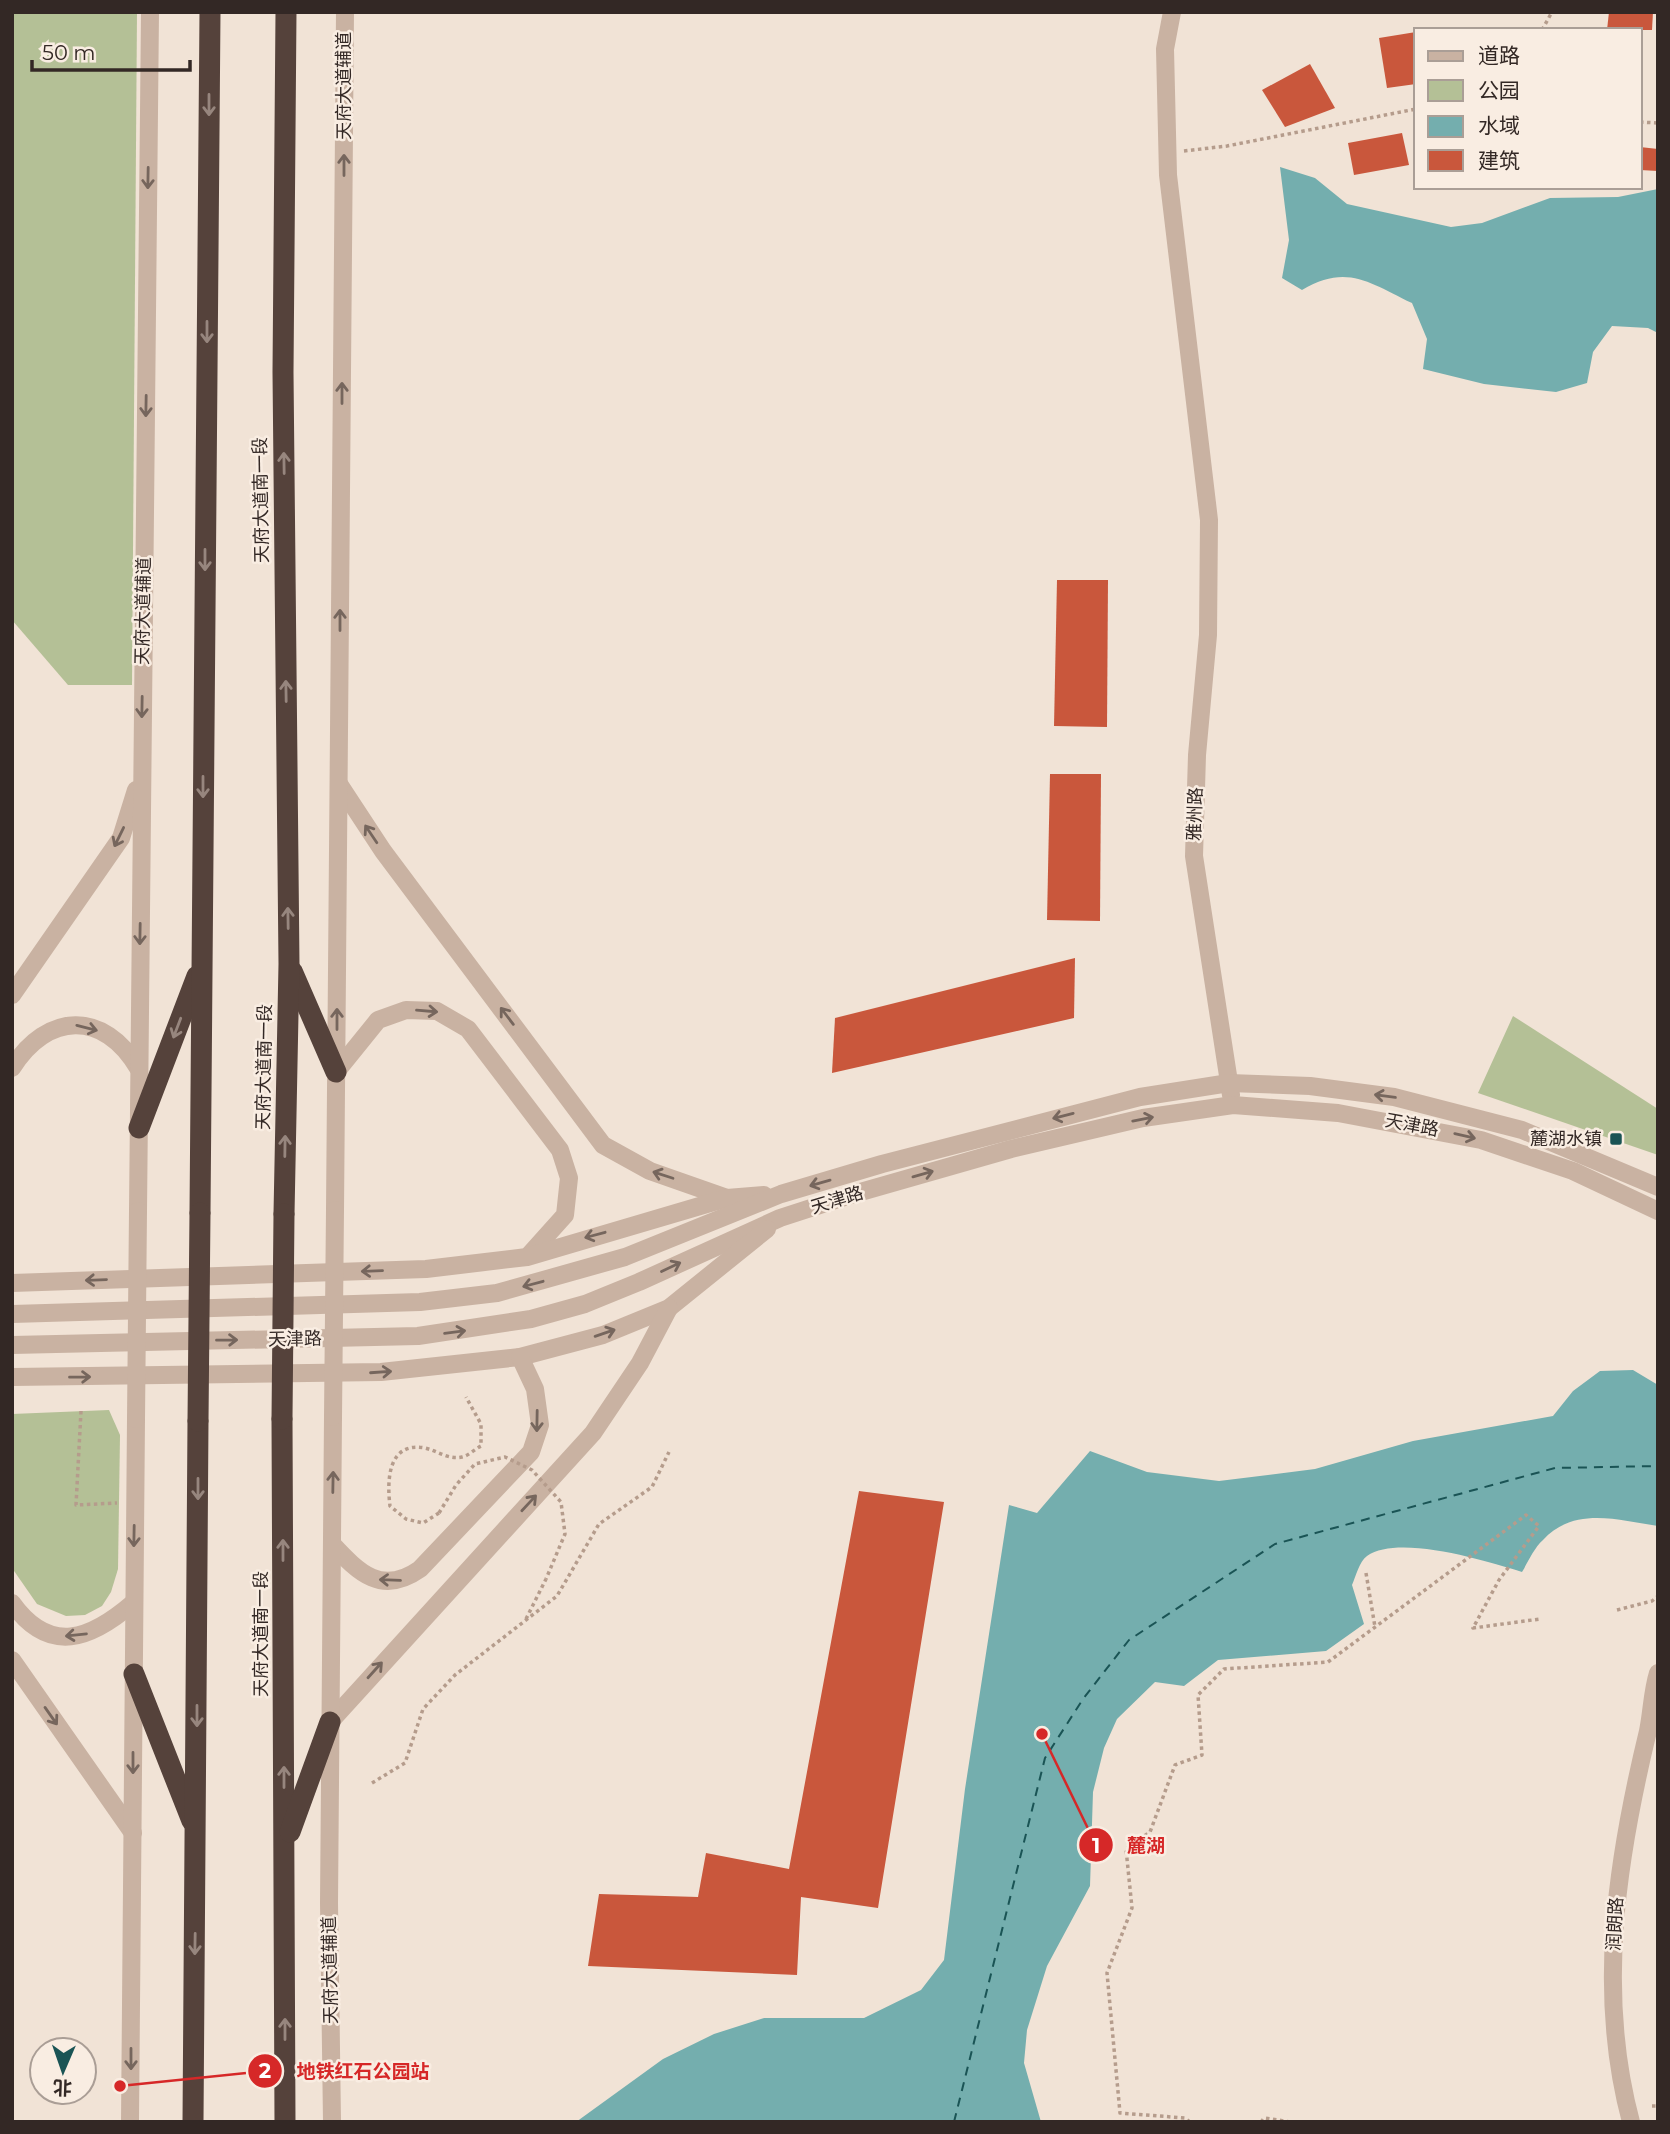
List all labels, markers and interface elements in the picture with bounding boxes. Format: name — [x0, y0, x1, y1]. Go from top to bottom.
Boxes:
scale bar — [32, 28, 189, 72]
legend — [1414, 28, 1642, 189]
street label: 天府大道辅道 — [333, 32, 355, 140]
text: 50 m — [42, 40, 96, 65]
text: 道路 — [1478, 43, 1520, 68]
text: 公园 — [1478, 78, 1520, 103]
one-way arrow — [202, 93, 216, 116]
text: 水域 — [1478, 113, 1520, 138]
text: 建筑 — [1478, 148, 1520, 173]
one-way arrow — [337, 154, 351, 177]
one-way arrow — [141, 167, 155, 190]
one-way arrow — [200, 321, 214, 344]
one-way arrow — [335, 382, 349, 405]
one-way arrow — [139, 394, 153, 417]
street label: 天府大道南一段 — [249, 437, 273, 563]
one-way arrow — [277, 452, 290, 475]
one-way arrow — [198, 548, 212, 571]
street label: 天府大道辅道 — [131, 557, 155, 665]
one-way arrow — [333, 609, 347, 632]
one-way arrow — [279, 679, 293, 702]
one-way arrow — [136, 695, 149, 718]
one-way arrow — [197, 776, 210, 799]
street label: 雅州路 — [1183, 787, 1207, 841]
one-way arrow — [364, 825, 379, 844]
one-way arrow — [112, 827, 125, 848]
one-way arrow — [281, 907, 295, 930]
one-way arrow — [133, 923, 147, 946]
street label: 天府大道南一段 — [252, 1004, 276, 1130]
one-way arrow — [415, 1005, 438, 1018]
one-way arrow — [500, 1007, 515, 1026]
one-way arrow — [330, 1008, 343, 1031]
one-way arrow — [170, 1016, 183, 1038]
one-way arrow — [75, 1022, 97, 1035]
one-way arrow — [1374, 1089, 1397, 1102]
street label: 天津路 — [1383, 1109, 1441, 1141]
one-way arrow — [1052, 1110, 1075, 1123]
one-way arrow — [1132, 1111, 1154, 1125]
place label: 麓湖水镇 — [1530, 1128, 1602, 1150]
one-way arrow — [1454, 1130, 1476, 1143]
marker: 麓湖水镇 — [1608, 1131, 1624, 1147]
one-way arrow — [278, 1134, 292, 1157]
one-way arrow — [912, 1167, 934, 1180]
one-way arrow — [652, 1168, 674, 1180]
one-way arrow — [809, 1177, 832, 1190]
street label: 天津路 — [808, 1182, 866, 1218]
one-way arrow — [585, 1229, 607, 1242]
one-way arrow — [660, 1260, 681, 1273]
one-way arrow — [361, 1264, 384, 1277]
one-way arrow — [85, 1273, 108, 1286]
one-way arrow — [522, 1278, 545, 1291]
one-way arrow — [443, 1325, 465, 1338]
one-way arrow — [593, 1326, 615, 1338]
street label: 天津路 — [268, 1328, 322, 1350]
one-way arrow — [216, 1334, 239, 1347]
one-way arrow — [370, 1365, 393, 1378]
one-way arrow — [69, 1370, 92, 1383]
one-way arrow — [531, 1409, 544, 1432]
one-way arrow — [326, 1471, 339, 1494]
one-way arrow — [191, 1477, 205, 1500]
one-way arrow — [521, 1494, 537, 1512]
one-way arrow — [128, 1524, 141, 1547]
one-way arrow — [276, 1538, 290, 1561]
street label: 天府大道南一段 — [250, 1571, 272, 1697]
one-way arrow — [379, 1573, 402, 1586]
one-way arrow — [65, 1629, 88, 1642]
one-way arrow — [367, 1661, 383, 1679]
one-way arrow — [190, 1705, 204, 1728]
one-way arrow — [44, 1706, 58, 1725]
one-way arrow — [126, 1752, 140, 1775]
one-way arrow — [277, 1766, 291, 1789]
callout: 麓湖 — [1078, 1825, 1179, 1865]
text: 1 — [1092, 1833, 1100, 1858]
text: 麓湖 — [1127, 1834, 1165, 1857]
street label: 润朗路 — [1603, 1896, 1627, 1952]
street label: 天府大道辅道 — [318, 1916, 342, 2024]
one-way arrow — [188, 1932, 202, 1955]
one-way arrow — [278, 2018, 292, 2041]
north arrow — [28, 2036, 98, 2106]
one-way arrow — [124, 2047, 138, 2070]
callout: 地铁红石公园站 — [248, 2051, 444, 2091]
text: 2 — [259, 2058, 271, 2083]
text: 地铁红石公园站 — [296, 2060, 430, 2083]
text: 北 — [53, 2076, 72, 2099]

